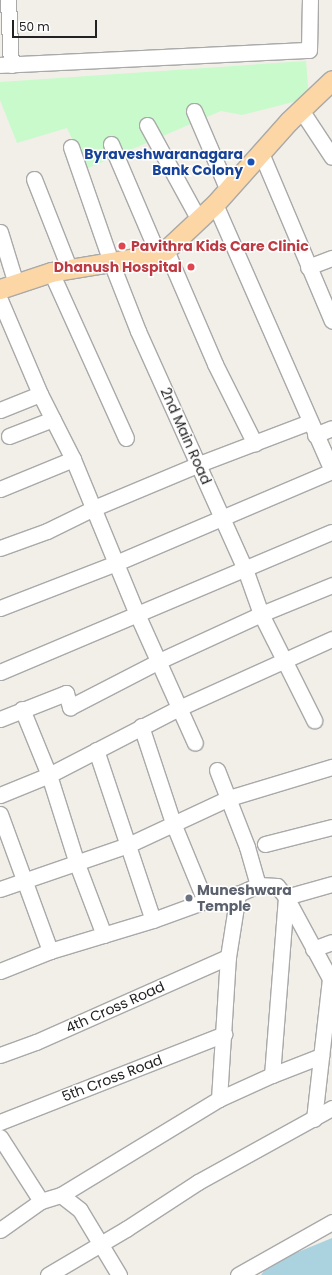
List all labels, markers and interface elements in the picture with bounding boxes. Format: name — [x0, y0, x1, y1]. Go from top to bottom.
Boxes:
scale bar — [14, 12, 99, 38]
text: 50 m — [19, 18, 50, 35]
place label: Byraveshwaranagara Bank Colony — [84, 146, 243, 178]
marker: Byraveshwaranagara Bank Colony — [246, 157, 256, 167]
place label: Pavithra Kids Care Clinic — [131, 238, 309, 254]
marker: Pavithra Kids Care Clinic — [116, 240, 128, 252]
place label: Dhanush Hospital — [54, 259, 182, 275]
marker: Dhanush Hospital — [185, 261, 197, 273]
street label: 2nd Main Road — [157, 385, 215, 487]
place label: Muneshwara Temple — [197, 882, 292, 914]
marker: Muneshwara Temple — [184, 893, 194, 903]
street label: 4th Cross Road — [63, 978, 167, 1036]
street label: 5th Cross Road — [59, 1051, 165, 1105]

